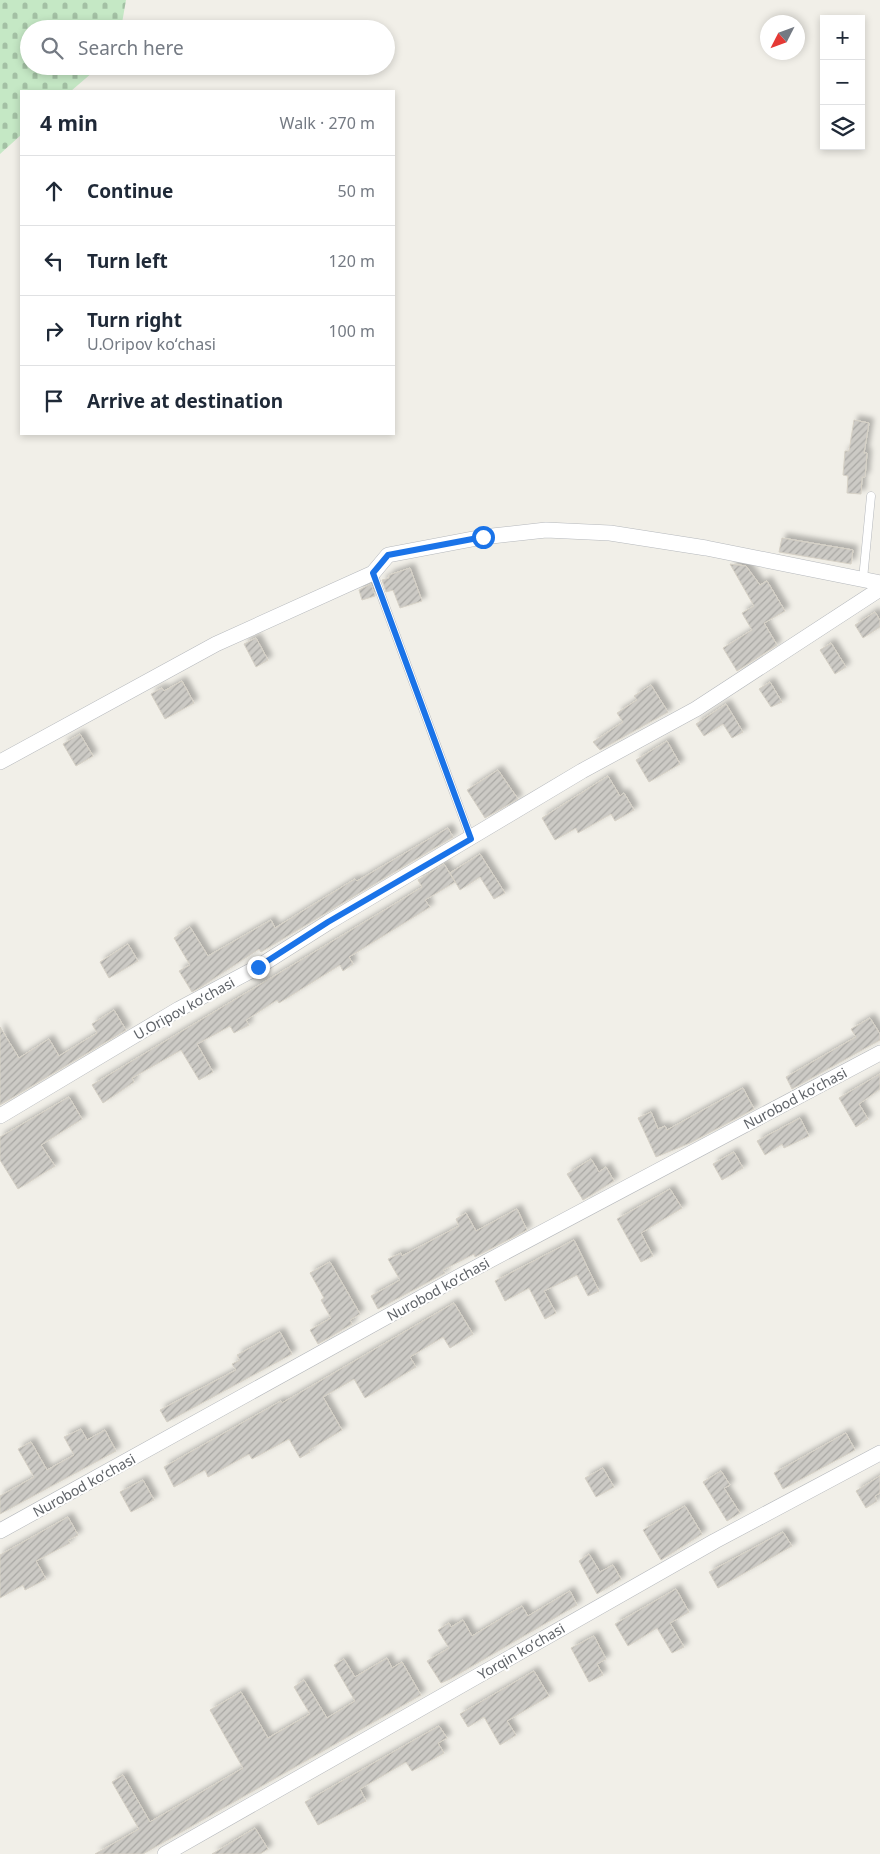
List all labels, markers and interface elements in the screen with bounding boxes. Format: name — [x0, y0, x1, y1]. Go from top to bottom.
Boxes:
north arrow — [760, 15, 805, 60]
map controls — [820, 15, 865, 150]
button: + — [820, 15, 865, 60]
search box — [20, 20, 395, 75]
icon: search — [38, 34, 66, 62]
text: Search here — [78, 35, 184, 61]
button: − — [820, 60, 865, 105]
button: layers — [820, 105, 865, 150]
text: 4 min — [40, 109, 98, 137]
text: Walk · 270 m — [280, 112, 375, 134]
icon: ahead — [40, 177, 68, 205]
text: Continue — [87, 178, 173, 204]
text: 50 m — [338, 180, 375, 202]
icon: left — [40, 247, 68, 275]
text: Turn left — [87, 248, 168, 274]
text: 120 m — [328, 250, 375, 272]
text: Turn right — [87, 307, 182, 333]
icon: right — [40, 317, 68, 345]
text: 100 m — [328, 320, 375, 342]
text: U.Oripov koʻchasi — [87, 333, 216, 355]
icon: arrive — [40, 387, 68, 415]
text: Arrive at destination — [87, 388, 283, 414]
route start — [472, 526, 495, 549]
route end — [247, 956, 270, 979]
street label: U.Oripov koʻchasi — [130, 972, 238, 1044]
street label: Nurobod koʻchasi — [740, 1063, 850, 1133]
street label: Nurobod koʻchasi — [383, 1253, 493, 1325]
street label: Nurobod koʻchasi — [29, 1449, 139, 1521]
street label: Yorqin koʻchasi — [474, 1618, 568, 1684]

